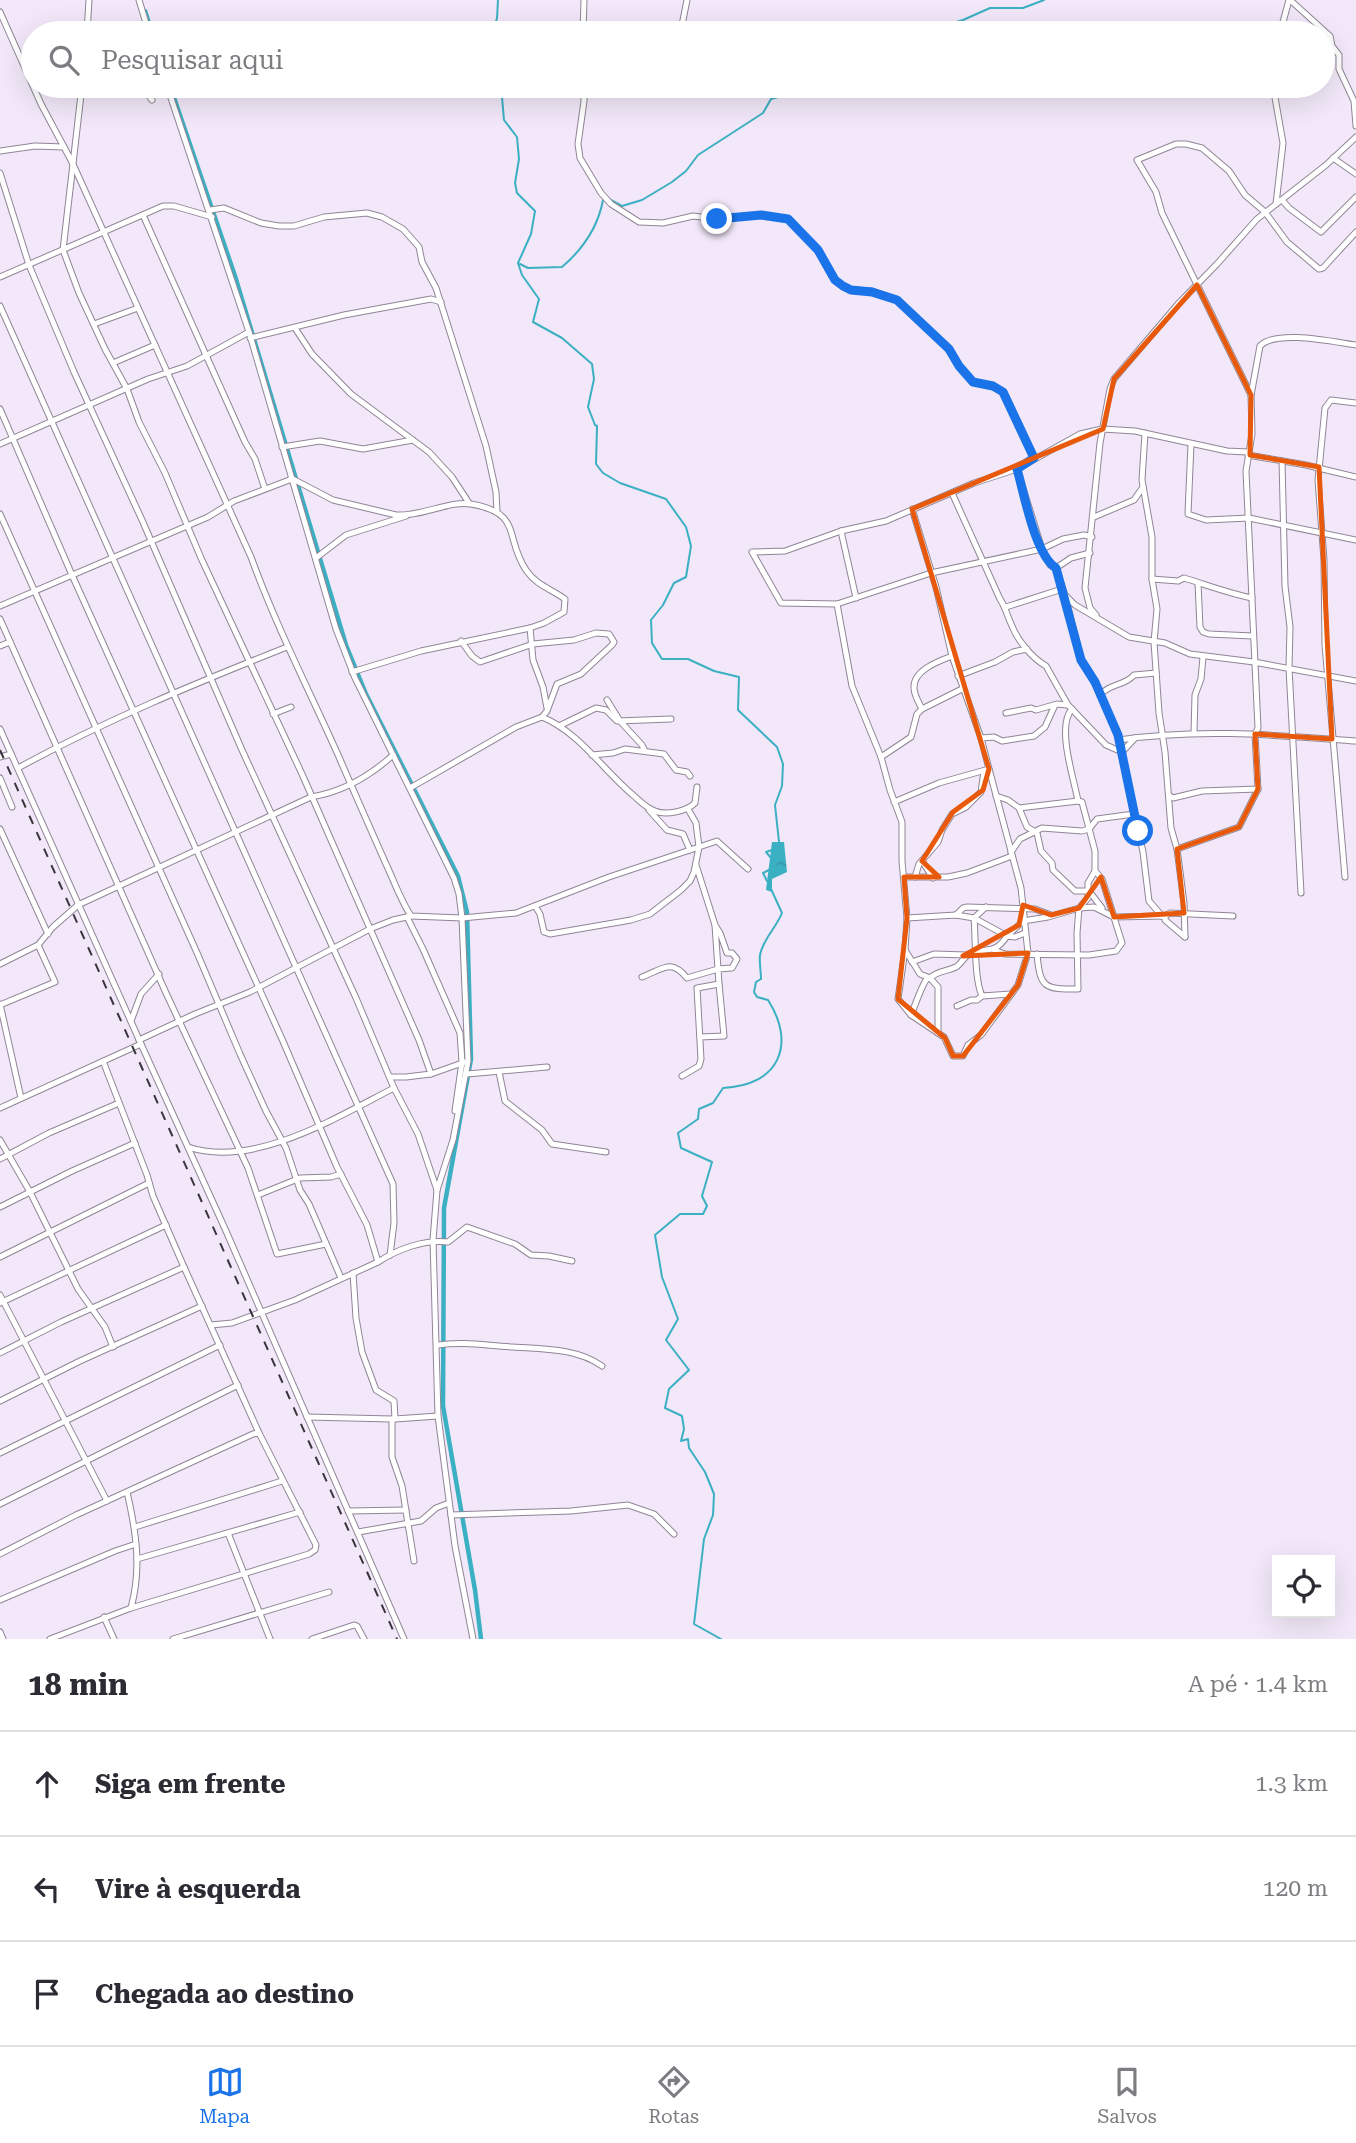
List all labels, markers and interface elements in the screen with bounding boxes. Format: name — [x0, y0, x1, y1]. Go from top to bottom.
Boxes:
search box — [21, 21, 1335, 98]
icon: search — [45, 41, 83, 79]
text: Pesquisar aqui — [101, 45, 283, 75]
route end — [701, 203, 732, 234]
route start — [1122, 815, 1153, 846]
map controls — [1272, 1555, 1335, 1618]
button: locate — [1272, 1555, 1335, 1618]
text: 18 min — [28, 1667, 128, 1702]
text: A pé · 1.4 km — [1188, 1671, 1328, 1698]
icon: ahead — [28, 1765, 66, 1803]
text: Siga em frente — [95, 1769, 285, 1799]
text: 1.3 km — [1255, 1770, 1328, 1797]
icon: left — [28, 1870, 66, 1908]
text: Vire à esquerda — [95, 1874, 300, 1904]
text: 120 m — [1263, 1875, 1328, 1902]
icon: arrive — [28, 1975, 66, 2013]
text: Chegada ao destino — [95, 1979, 354, 2009]
tab: Mapa — [199, 2063, 250, 2128]
tab: Rotas — [648, 2063, 699, 2128]
tab: Salvos — [1097, 2063, 1157, 2128]

